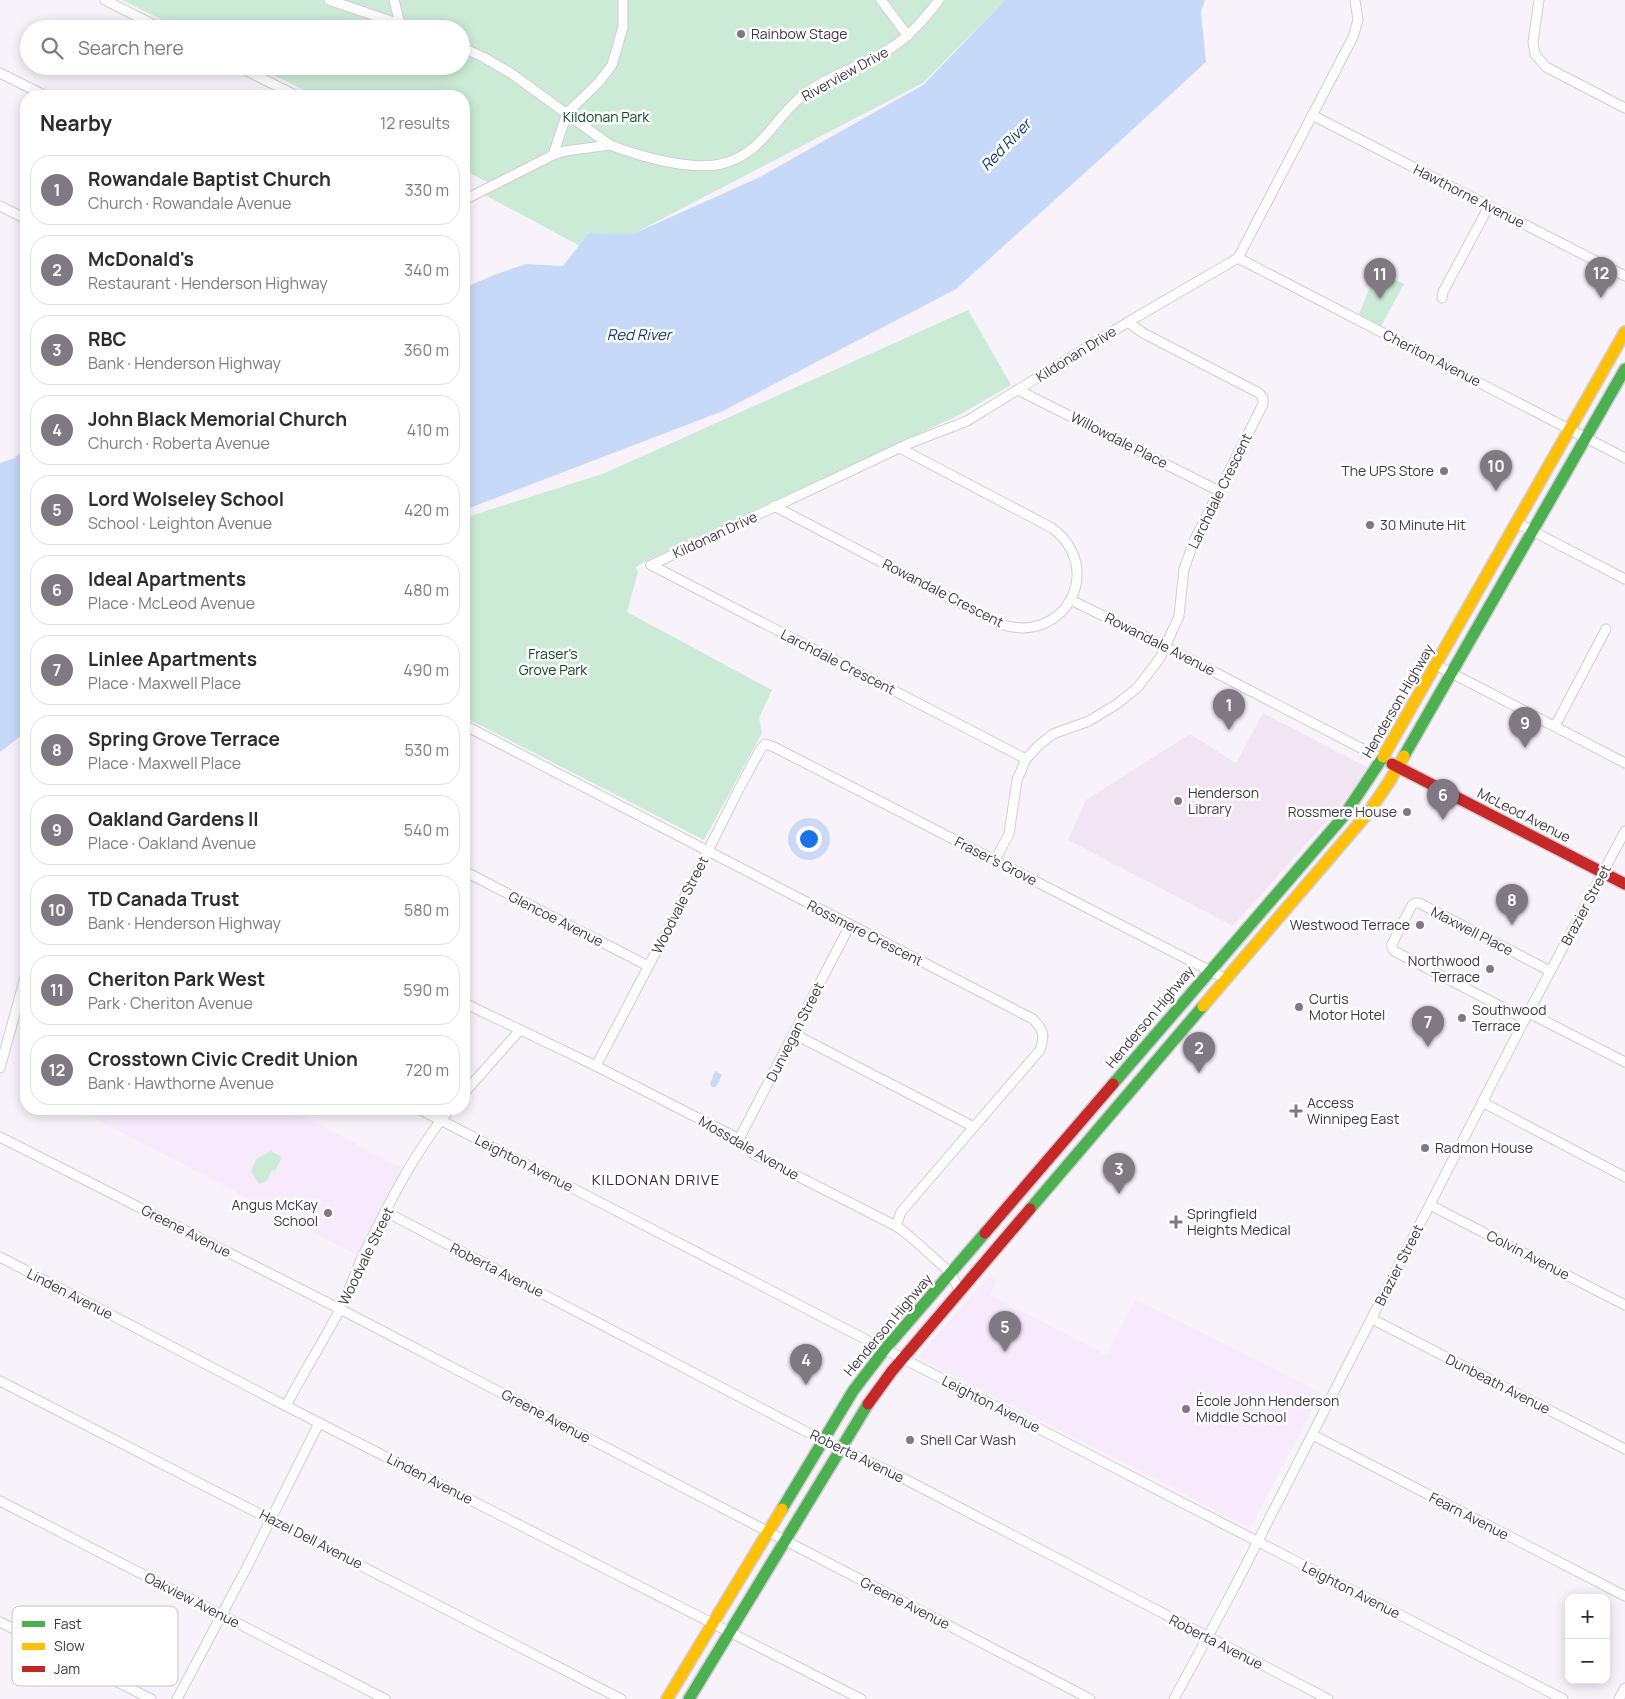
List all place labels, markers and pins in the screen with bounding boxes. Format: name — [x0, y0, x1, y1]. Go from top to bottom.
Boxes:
place label: Rainbow Stage — [751, 24, 848, 43]
marker: Rainbow Stage — [735, 28, 747, 40]
pin: 12 — [1585, 257, 1617, 298]
pin: 11 — [1364, 258, 1396, 299]
pin: 10 — [1480, 450, 1512, 491]
place label: The UPS Store — [1341, 461, 1434, 480]
marker: The UPS Store — [1438, 465, 1450, 477]
place label: 30 Minute Hit — [1380, 515, 1466, 534]
marker: 30 Minute Hit — [1364, 519, 1376, 531]
pin: 1 — [1213, 689, 1245, 730]
pin: 9 — [1509, 707, 1541, 748]
pin: 6 — [1427, 779, 1459, 820]
place label: Henderson Library — [1188, 783, 1259, 818]
marker: Henderson Library — [1172, 795, 1184, 807]
place label: Rossmere House — [1288, 802, 1397, 821]
marker: Rossmere House — [1401, 806, 1413, 818]
pin: 8 — [1496, 884, 1528, 925]
place label: Westwood Terrace — [1290, 915, 1410, 934]
marker: Westwood Terrace — [1414, 919, 1426, 931]
place label: Northwood Terrace — [1408, 951, 1480, 986]
marker: Northwood Terrace — [1484, 963, 1496, 975]
place label: Curtis Motor Hotel — [1309, 989, 1385, 1024]
place label: Southwood Terrace — [1472, 1000, 1546, 1035]
marker: Curtis Motor Hotel — [1293, 1001, 1305, 1013]
pin: 7 — [1412, 1006, 1444, 1047]
marker: Southwood Terrace — [1456, 1012, 1468, 1024]
pin: 2 — [1183, 1032, 1215, 1073]
place label: Access Winnipeg East — [1307, 1093, 1400, 1128]
marker: Access Winnipeg East — [1289, 1104, 1303, 1118]
place label: Radmon House — [1435, 1138, 1533, 1157]
marker: Radmon House — [1419, 1142, 1431, 1154]
pin: 3 — [1103, 1153, 1135, 1194]
place label: Angus McKay School — [231, 1195, 319, 1230]
place label: Springfield Heights Medical — [1187, 1204, 1291, 1239]
marker: Angus McKay School — [322, 1207, 334, 1219]
marker: Springfield Heights Medical — [1169, 1215, 1183, 1229]
pin: 5 — [989, 1311, 1021, 1352]
pin: 4 — [790, 1344, 822, 1385]
place label: École John Henderson Middle School — [1196, 1391, 1339, 1426]
marker: École John Henderson Middle School — [1180, 1403, 1192, 1415]
place label: Shell Car Wash — [920, 1430, 1016, 1449]
marker: Shell Car Wash — [904, 1434, 916, 1446]

